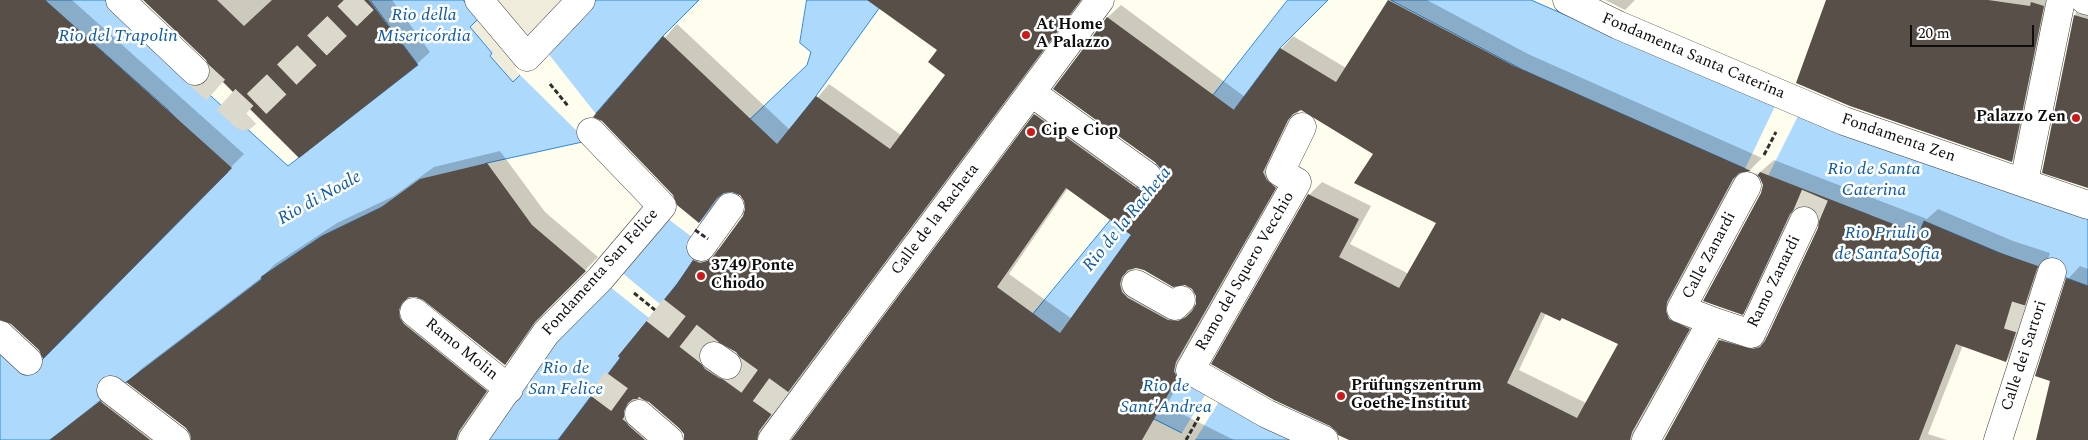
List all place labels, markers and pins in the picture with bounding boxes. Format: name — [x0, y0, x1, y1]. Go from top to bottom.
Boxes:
place label: At Home A Palazzo — [1036, 16, 1109, 54]
marker: At Home A Palazzo — [1020, 29, 1032, 41]
place label: Palazzo Zen — [1976, 108, 2066, 128]
marker: Palazzo Zen — [2070, 112, 2082, 124]
place label: Cip e Ciop — [1041, 122, 1118, 142]
marker: Cip e Ciop — [1025, 126, 1037, 138]
place label: 3749 Ponte Chiodo — [711, 257, 794, 295]
marker: 3749 Ponte Chiodo — [695, 270, 707, 282]
place label: Prüfungszentrum Goethe-Institut — [1351, 377, 1482, 415]
marker: Prüfungszentrum Goethe-Institut — [1335, 390, 1347, 402]

